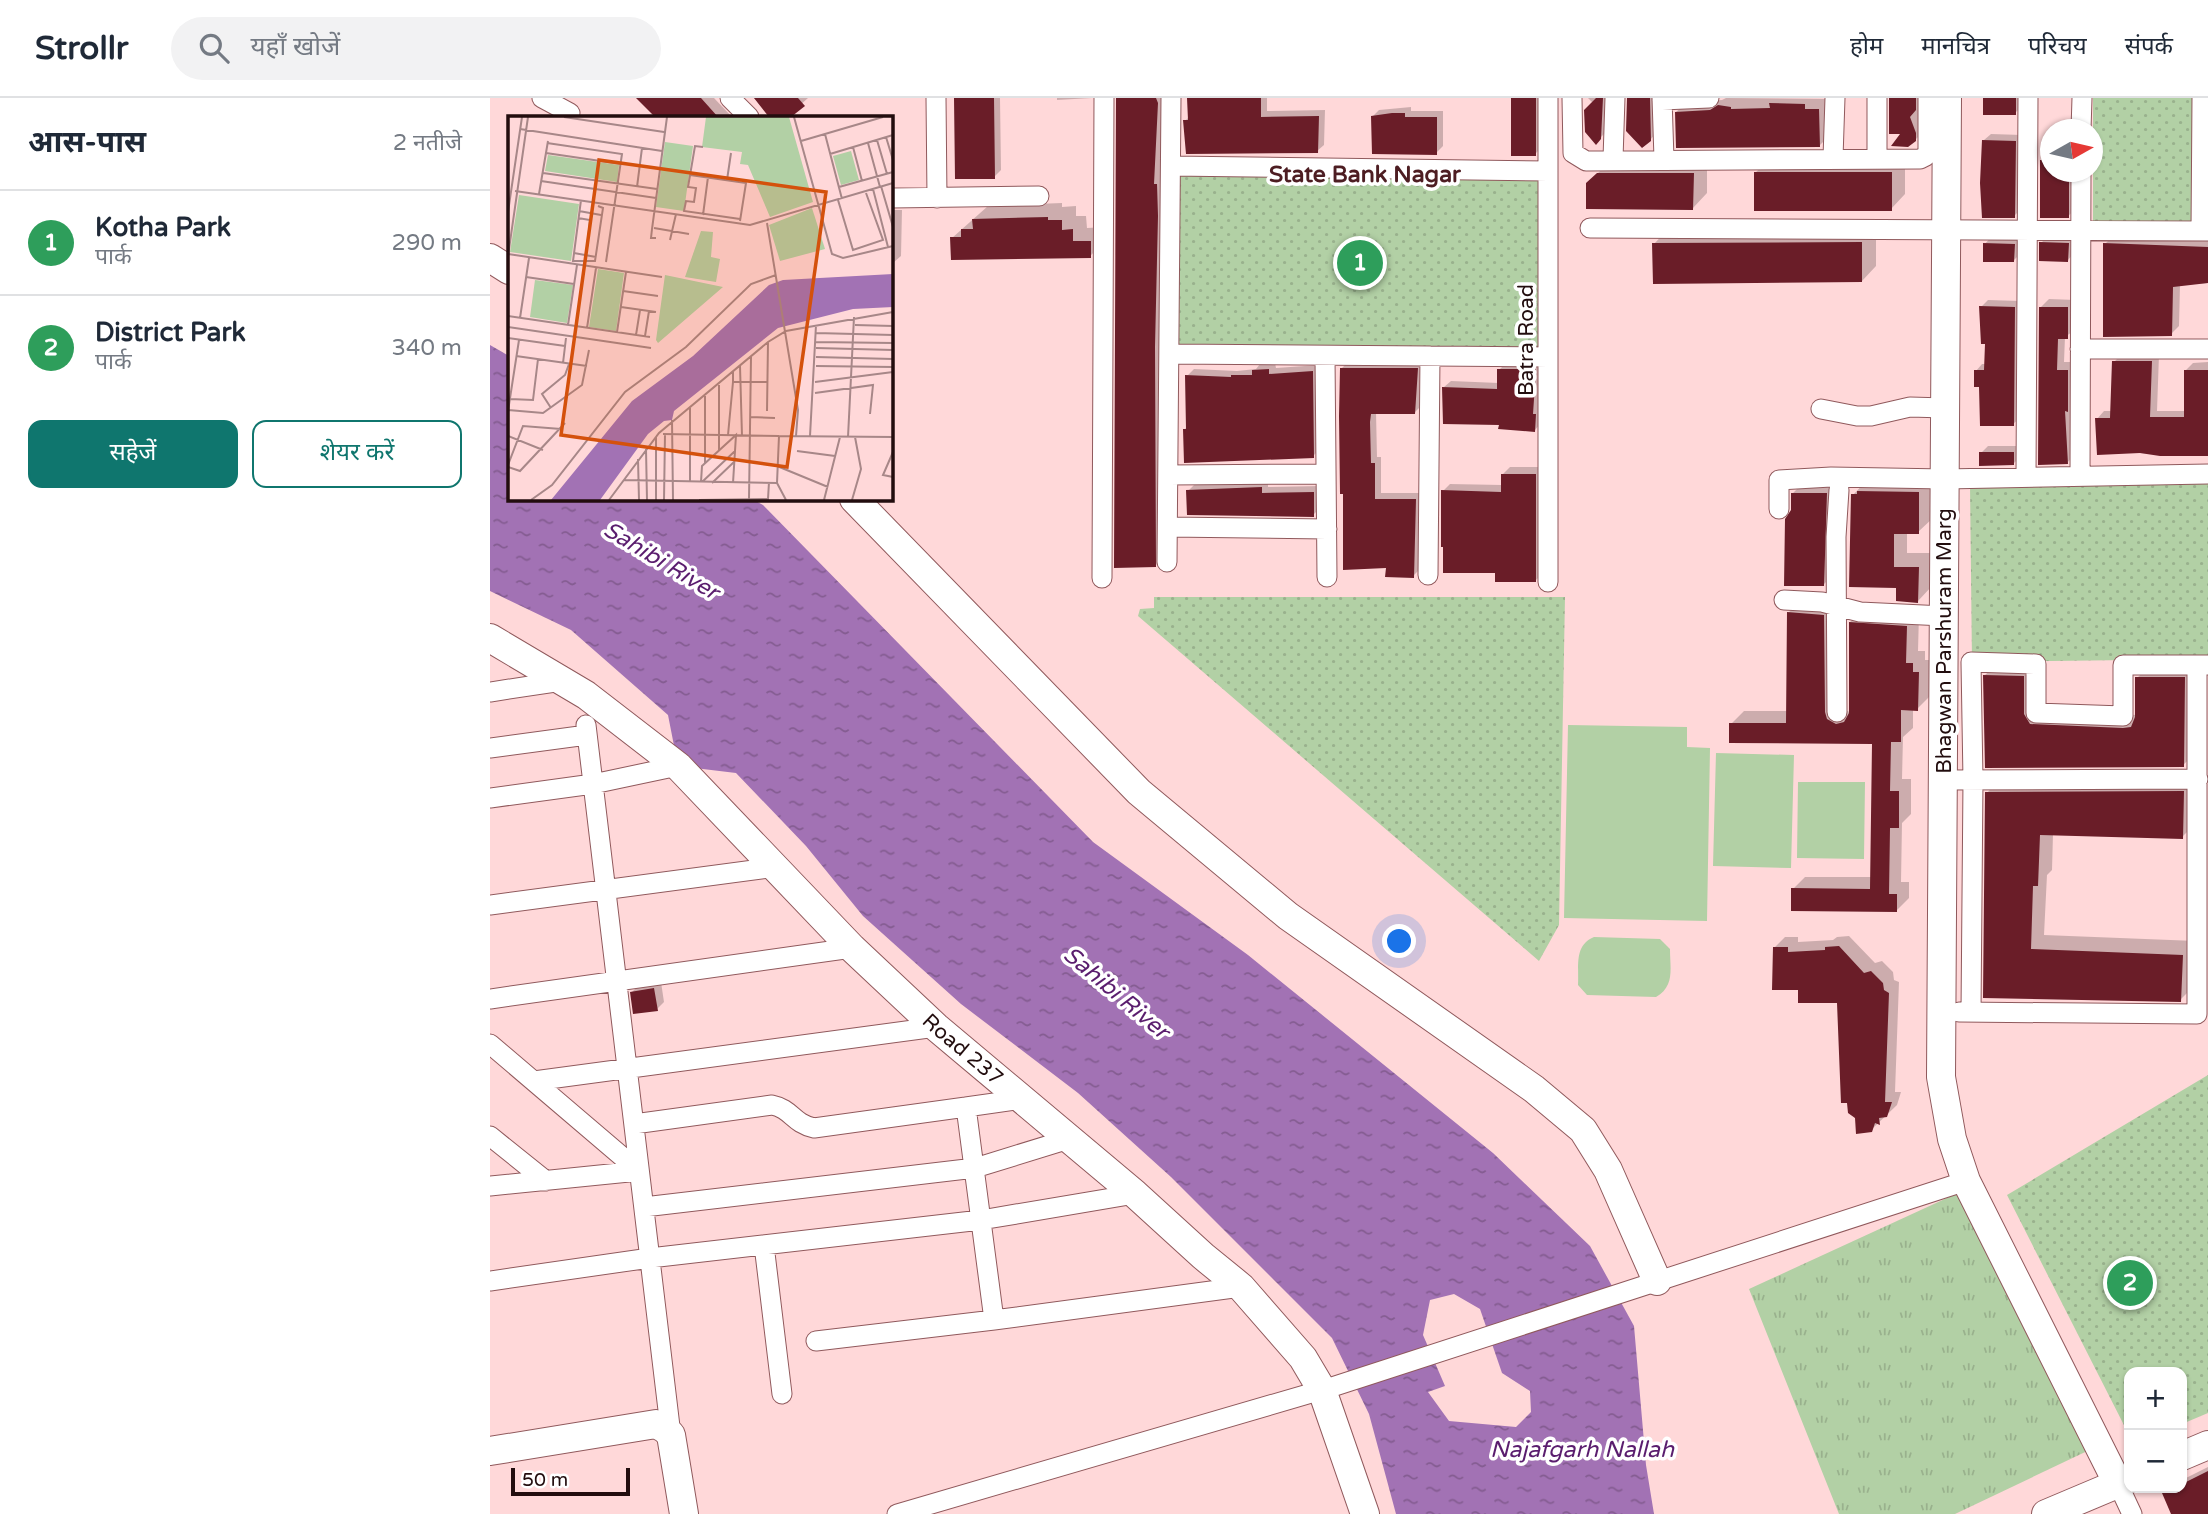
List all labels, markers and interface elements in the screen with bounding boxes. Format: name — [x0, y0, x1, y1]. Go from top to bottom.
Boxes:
search box — [171, 17, 661, 80]
text: Strollr — [35, 29, 129, 68]
icon: search — [195, 29, 233, 67]
text: यहाँ खोजें — [251, 31, 340, 62]
text: होम — [1850, 32, 1883, 61]
text: मानचित्र — [1921, 32, 1990, 61]
text: परिचय — [2028, 32, 2087, 61]
text: संपर्क — [2125, 32, 2173, 61]
inset map — [508, 116, 892, 500]
north arrow — [2040, 119, 2103, 182]
text: आस-पास — [28, 124, 146, 161]
text: 2 नतीजे — [393, 129, 462, 157]
district label: State Bank Nagar — [1269, 161, 1462, 189]
text: Kotha Park — [95, 212, 231, 243]
text: 1 — [44, 229, 58, 257]
text: 290 m — [392, 229, 462, 257]
pin: 1 — [1337, 237, 1383, 289]
text: पार्क — [95, 243, 132, 271]
street label: Batra Road — [1514, 284, 1539, 396]
text: District Park — [95, 317, 246, 348]
text: 2 — [44, 334, 58, 362]
text: 340 m — [392, 334, 462, 362]
text: पार्क — [95, 348, 132, 376]
button: सहेजें — [28, 420, 238, 488]
button: शेयर करें — [252, 420, 462, 488]
street label: Bhagwan Parshuram Marg — [1932, 508, 1957, 774]
water label: Sahibi River — [598, 516, 726, 608]
your location — [1382, 924, 1416, 958]
water label: Sahibi River — [1058, 941, 1177, 1047]
street label: Road 237 — [917, 1008, 1008, 1091]
pin: 2 — [2107, 1257, 2153, 1309]
map controls — [2124, 1367, 2187, 1493]
button: + — [2124, 1367, 2187, 1430]
button: − — [2124, 1430, 2187, 1493]
water label: Najafgarh Nallah — [1490, 1436, 1675, 1464]
scale bar — [511, 1465, 630, 1497]
text: 50 m — [522, 1469, 568, 1491]

